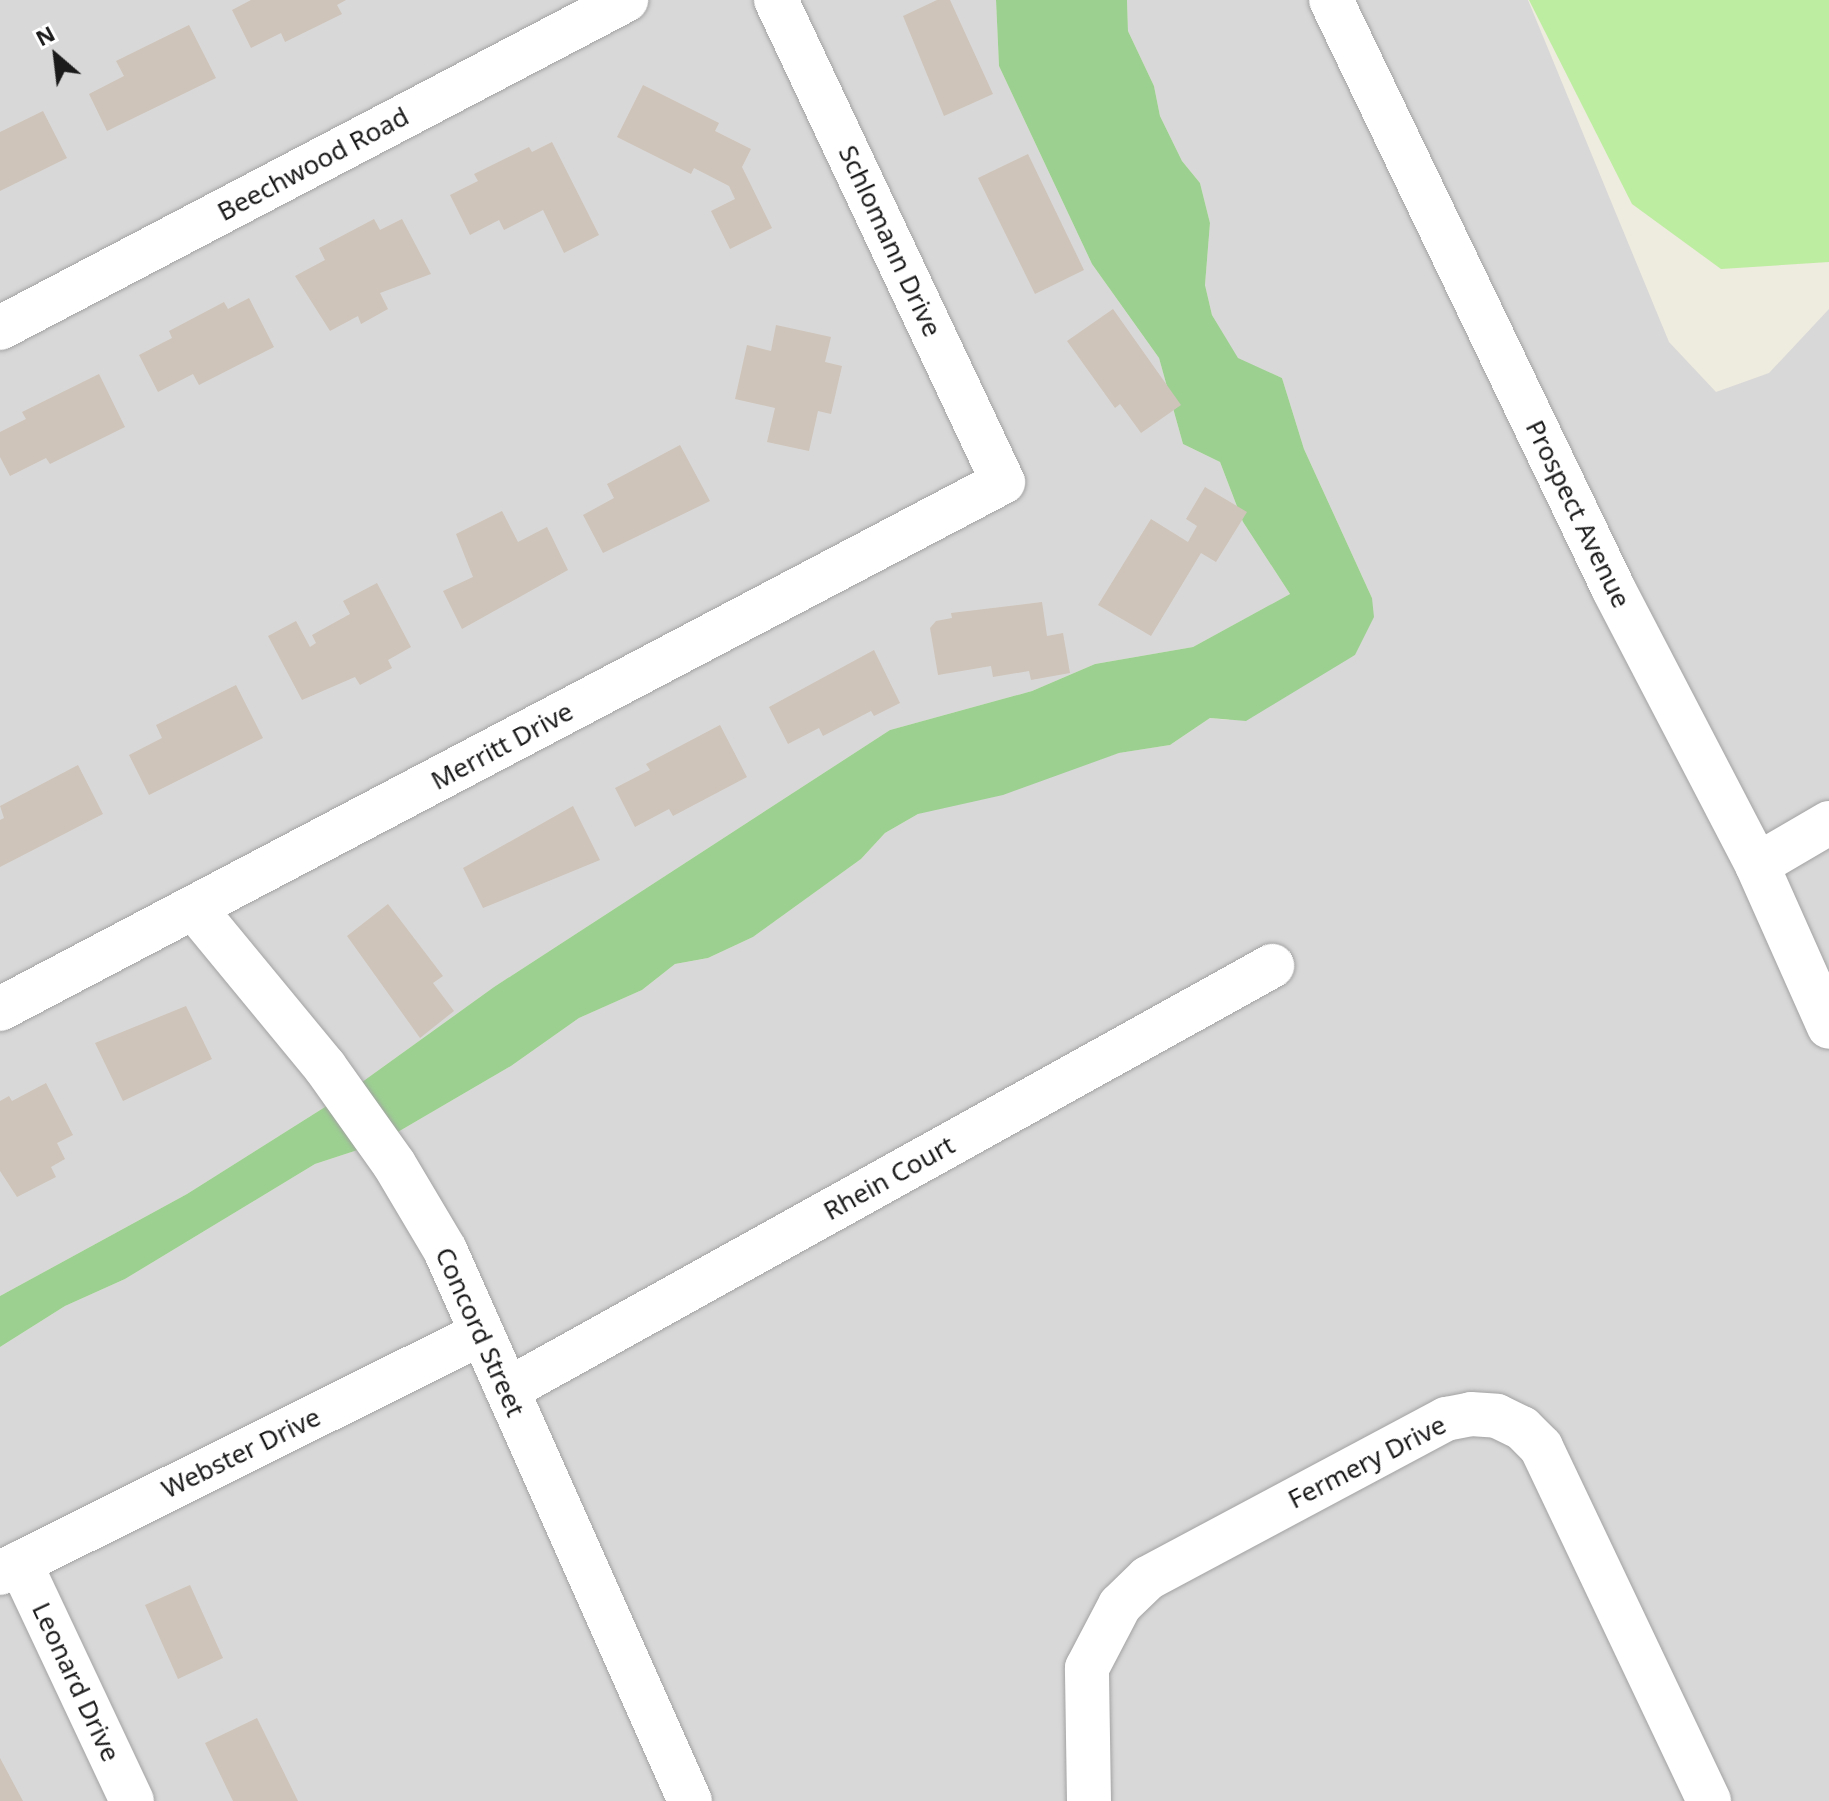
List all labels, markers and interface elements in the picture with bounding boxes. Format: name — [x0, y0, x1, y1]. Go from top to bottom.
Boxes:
north arrow — [16, 16, 96, 96]
text: N — [30, 17, 60, 52]
street label: Beechwood Road — [212, 100, 414, 228]
street label: Schlomann Drive — [832, 140, 948, 342]
street label: Prospect Avenue — [1519, 415, 1637, 613]
street label: Merritt Drive — [426, 696, 578, 796]
street label: Rhein Court — [818, 1129, 960, 1227]
street label: Concord Street — [429, 1243, 531, 1421]
street label: Webster Drive — [157, 1401, 325, 1505]
street label: Fermery Drive — [1283, 1409, 1451, 1515]
street label: Leonard Drive — [26, 1597, 126, 1767]

